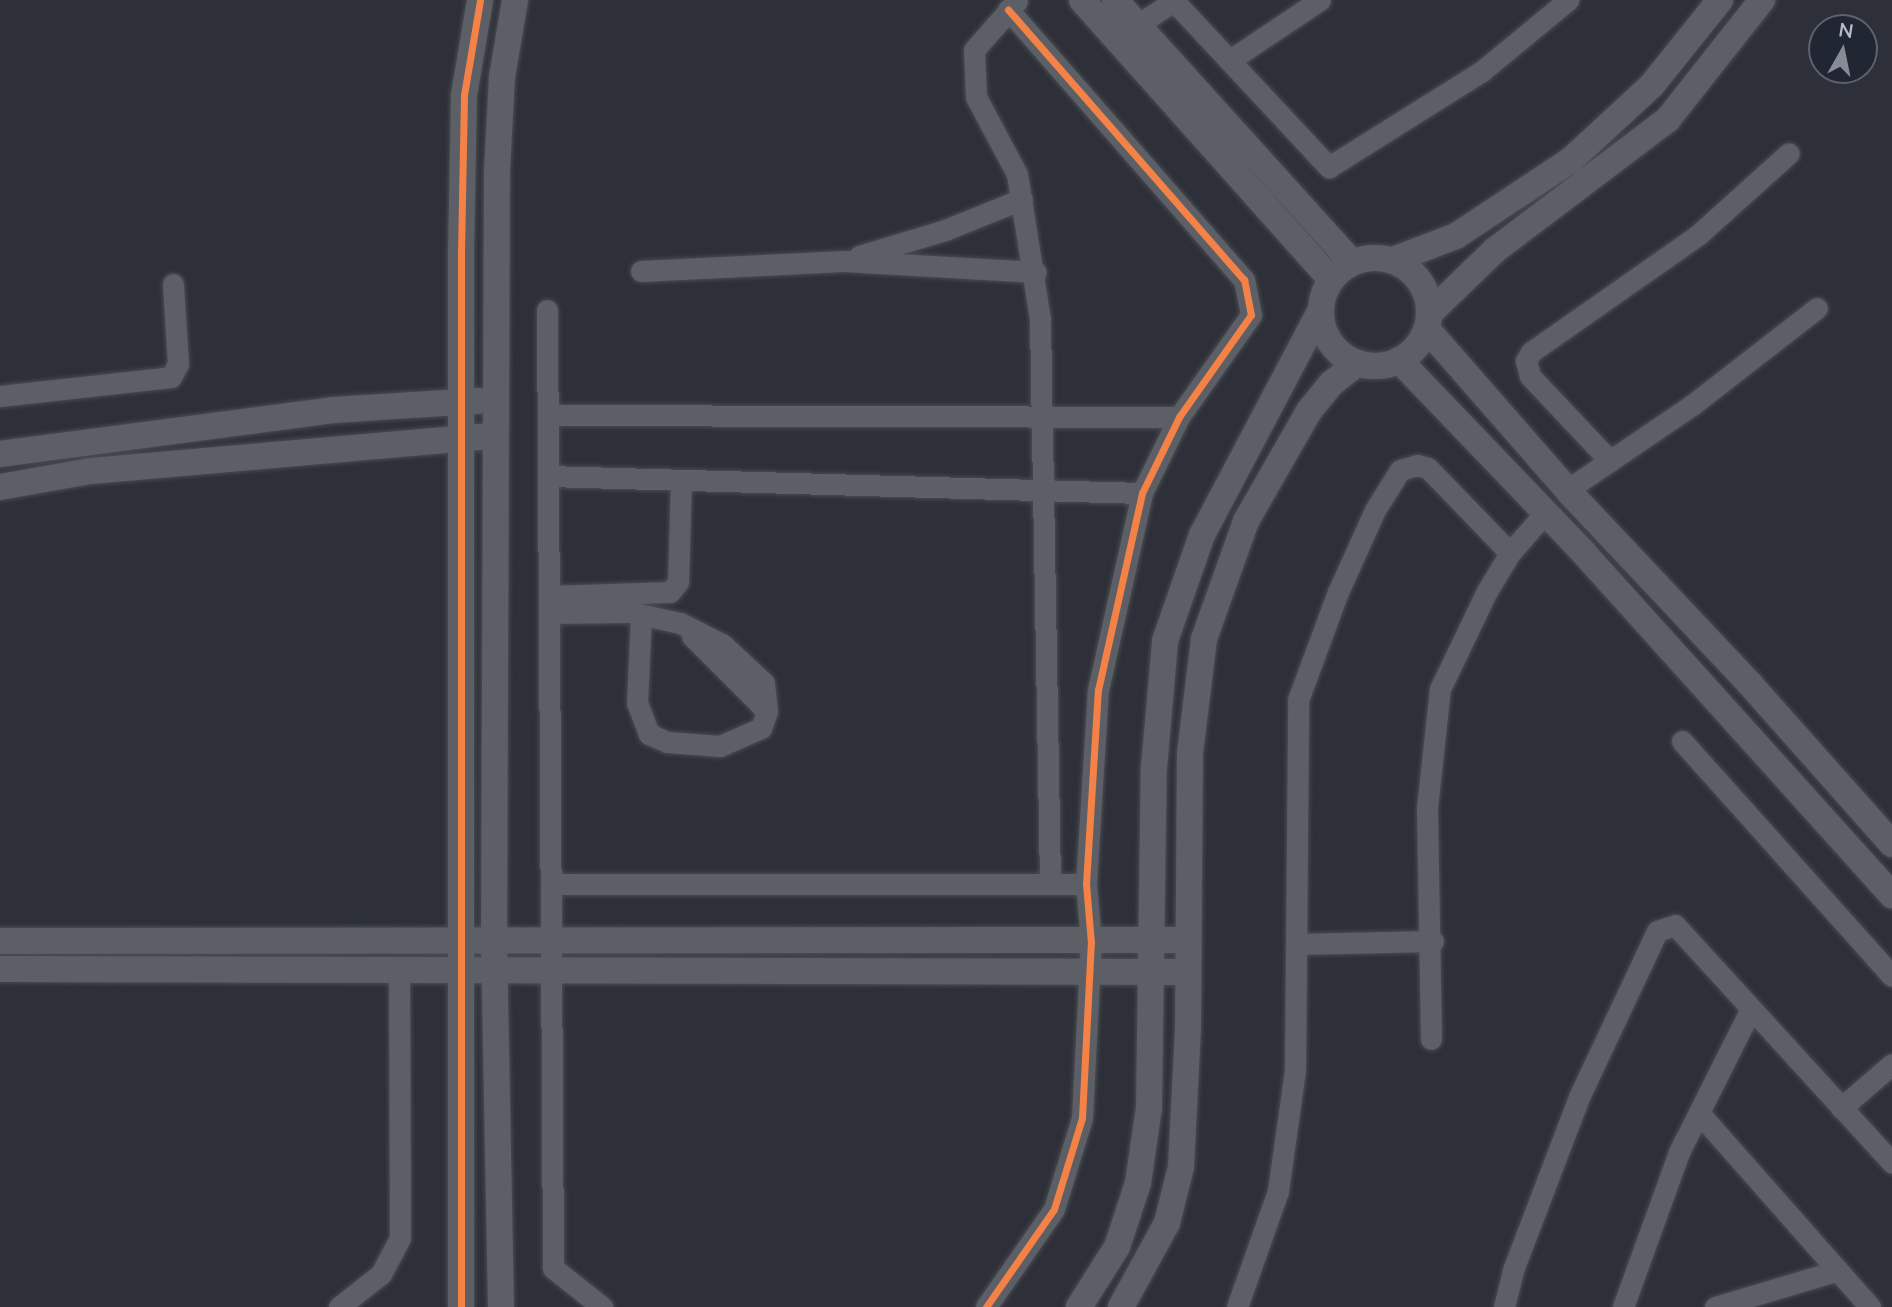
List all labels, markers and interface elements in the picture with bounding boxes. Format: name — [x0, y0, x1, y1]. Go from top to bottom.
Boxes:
north arrow — [1808, 14, 1878, 84]
text: N — [1837, 17, 1855, 42]

